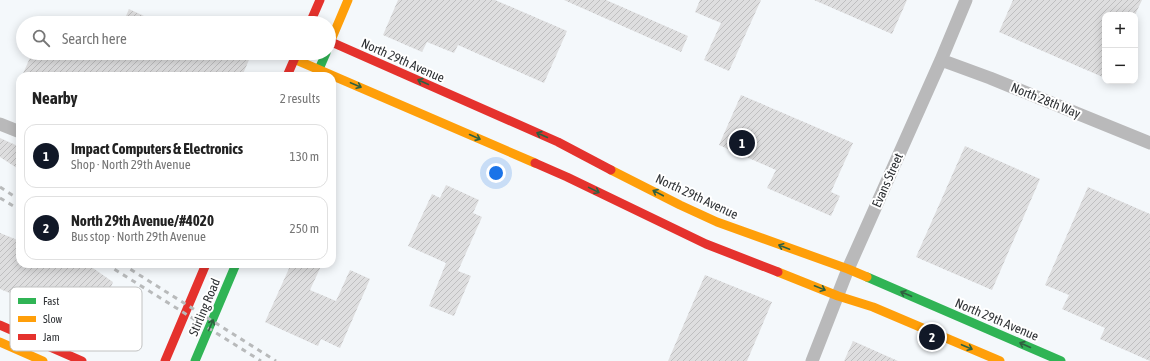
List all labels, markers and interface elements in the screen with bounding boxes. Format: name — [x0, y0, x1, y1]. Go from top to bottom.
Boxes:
map controls — [1102, 12, 1138, 84]
button: + — [1102, 12, 1138, 48]
search box — [16, 16, 336, 60]
icon: search — [30, 27, 52, 49]
text: Search here — [62, 30, 127, 47]
street label: North 29th Avenue — [359, 35, 447, 86]
button: − — [1102, 48, 1138, 84]
one-way arrow — [417, 78, 429, 86]
street label: North 28th Way — [1009, 80, 1083, 121]
one-way arrow — [350, 82, 362, 89]
text: Nearby — [32, 88, 78, 108]
text: 2 results — [280, 91, 320, 106]
pin: 1 — [729, 128, 755, 158]
one-way arrow — [536, 130, 548, 138]
one-way arrow — [469, 134, 481, 141]
text: Impact Computers & Electronics — [71, 140, 243, 157]
text: 1 — [43, 149, 49, 164]
text: 130 m — [290, 149, 319, 164]
street label: Evans Street — [869, 150, 906, 210]
text: Shop · North 29th Avenue — [71, 157, 191, 172]
your location — [486, 163, 506, 183]
street label: North 29th Avenue — [653, 171, 741, 222]
one-way arrow — [588, 187, 600, 194]
one-way arrow — [652, 189, 664, 196]
text: North 29th Avenue/#4020 — [71, 212, 214, 229]
text: 2 — [43, 221, 49, 236]
text: 250 m — [290, 221, 319, 236]
text: Bus stop · North 29th Avenue — [71, 229, 206, 244]
one-way arrow — [778, 243, 791, 250]
street label: Stirling Road — [186, 276, 223, 338]
one-way arrow — [814, 285, 826, 293]
legend — [10, 287, 142, 351]
one-way arrow — [900, 290, 912, 297]
text: Fast — [43, 295, 59, 307]
street label: North 29th Avenue — [953, 295, 1041, 344]
text: Slow — [43, 313, 62, 325]
one-way arrow — [207, 320, 215, 332]
pin: 2 — [919, 322, 945, 352]
text: Jam — [43, 331, 60, 343]
one-way arrow — [1019, 341, 1031, 348]
one-way arrow — [960, 344, 972, 351]

